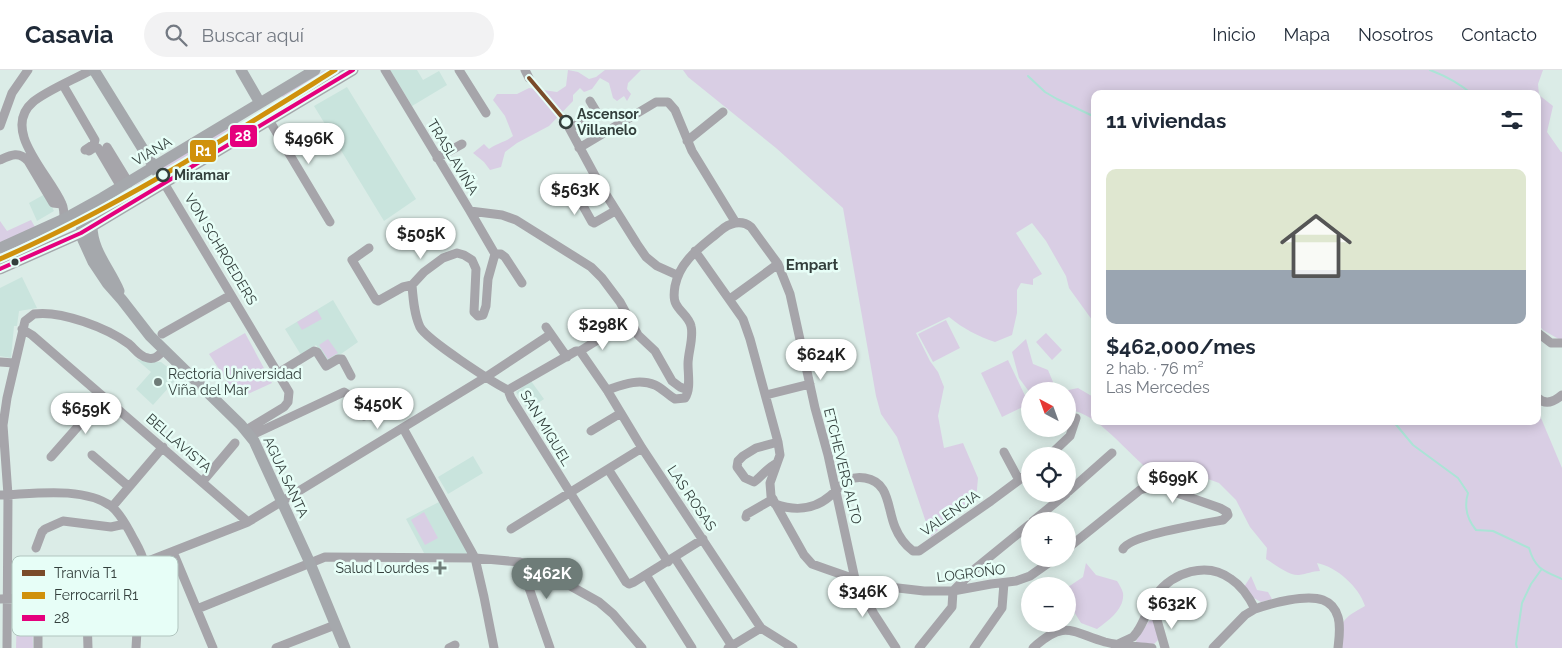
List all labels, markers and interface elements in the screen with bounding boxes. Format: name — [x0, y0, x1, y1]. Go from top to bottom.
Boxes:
search box — [144, 12, 494, 57]
text: Casavia — [25, 20, 114, 49]
icon: search — [162, 21, 190, 49]
text: Buscar aquí — [202, 24, 304, 46]
text: Inicio — [1212, 24, 1256, 45]
text: Mapa — [1284, 24, 1330, 45]
text: Nosotros — [1358, 24, 1433, 45]
text: Contacto — [1461, 24, 1537, 45]
place label: Ascensor Villanelo — [577, 106, 639, 138]
icon: filters — [1498, 106, 1526, 134]
text: 11 viviendas — [1106, 108, 1226, 133]
marker: Ascensor Villanelo — [559, 115, 573, 129]
street label: TRASLAVIÑA — [424, 116, 483, 198]
pin: $496K — [274, 122, 344, 165]
line badge: 28 — [229, 124, 258, 148]
text: 28 — [235, 128, 251, 144]
text: $496K — [284, 129, 334, 148]
street label: VIANA — [130, 133, 175, 169]
line badge: R1 — [189, 139, 217, 163]
text: R1 — [195, 143, 211, 159]
place label: Miramar — [174, 167, 230, 183]
marker: Miramar — [156, 168, 170, 182]
pin: $563K — [540, 174, 610, 216]
text: $563K — [551, 180, 599, 199]
street label: VON SCHROEDERS — [181, 191, 261, 308]
icon: home — [1271, 201, 1361, 291]
pin: $505K — [386, 218, 456, 260]
text: $505K — [397, 224, 445, 243]
district label: Empart — [786, 256, 839, 274]
unlabelled marker — [10, 257, 20, 267]
pin: $298K — [568, 308, 638, 351]
text: $298K — [579, 315, 627, 334]
text: $462,000/mes — [1106, 334, 1256, 359]
pin: $624K — [786, 338, 856, 381]
text: $624K — [797, 345, 845, 364]
text: 2 hab. · 76 m² — [1106, 359, 1204, 378]
place label: Rectoría Universidad Viña del Mar — [168, 366, 302, 398]
marker: Rectoría Universidad Viña del Mar — [152, 376, 164, 388]
text: Las Mercedes — [1106, 378, 1210, 397]
north arrow — [1021, 382, 1076, 438]
map controls — [1021, 382, 1076, 632]
street label: SAN MIGUEL — [517, 387, 575, 469]
pin: $450K — [343, 388, 413, 430]
pin: $659K — [51, 392, 121, 435]
text: $450K — [354, 394, 402, 413]
text: $659K — [62, 399, 110, 418]
street label: ETCHEVERS ALTO — [821, 406, 865, 526]
street label: BELLAVISTA — [143, 410, 215, 476]
street label: AGUA SANTA — [260, 434, 312, 521]
button: locate — [1021, 447, 1076, 502]
street label: LAS ROSAS — [664, 462, 720, 534]
pin: $699K — [1138, 462, 1208, 504]
text: $699K — [1148, 468, 1198, 487]
street label: VALENCIA — [917, 487, 983, 539]
button: + — [1021, 512, 1076, 567]
legend — [12, 556, 178, 636]
pin: $462K — [512, 558, 582, 600]
place label: Salud Lourdes — [335, 560, 429, 576]
street label: LOGROÑO — [936, 560, 1006, 585]
marker: Salud Lourdes — [433, 561, 447, 575]
text: $462K — [523, 564, 571, 583]
text: Tranvía T1 — [54, 565, 117, 581]
pin: $346K — [828, 576, 898, 618]
button: − — [1021, 577, 1076, 632]
text: $346K — [839, 582, 887, 601]
text: Ferrocarril R1 — [54, 587, 138, 603]
pin: $632K — [1137, 588, 1207, 630]
text: $632K — [1148, 594, 1196, 613]
text: 28 — [54, 610, 70, 626]

